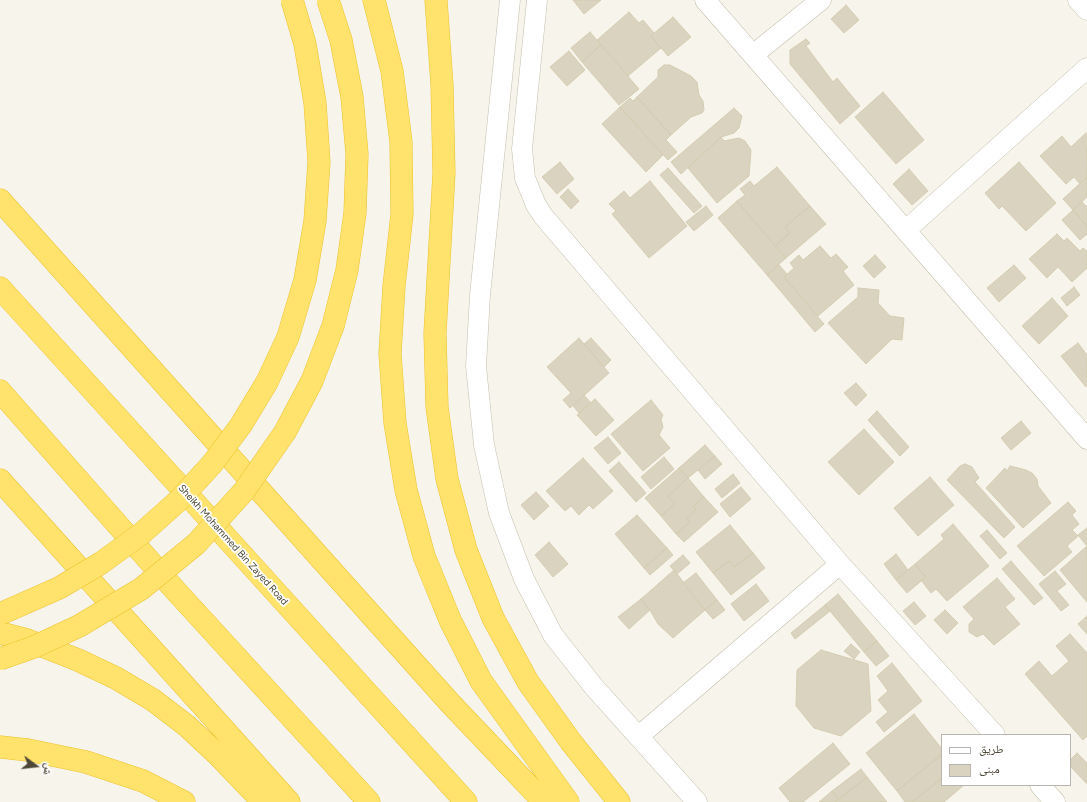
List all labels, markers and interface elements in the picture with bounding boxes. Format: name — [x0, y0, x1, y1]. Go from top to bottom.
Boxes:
street label: Sheikh Mohammed Bin Zayed Road — [176, 482, 290, 608]
legend — [941, 734, 1071, 786]
text: طريق — [979, 742, 1004, 756]
north arrow — [16, 746, 56, 786]
text: ش — [40, 762, 56, 777]
text: مبنى — [979, 762, 1000, 776]

